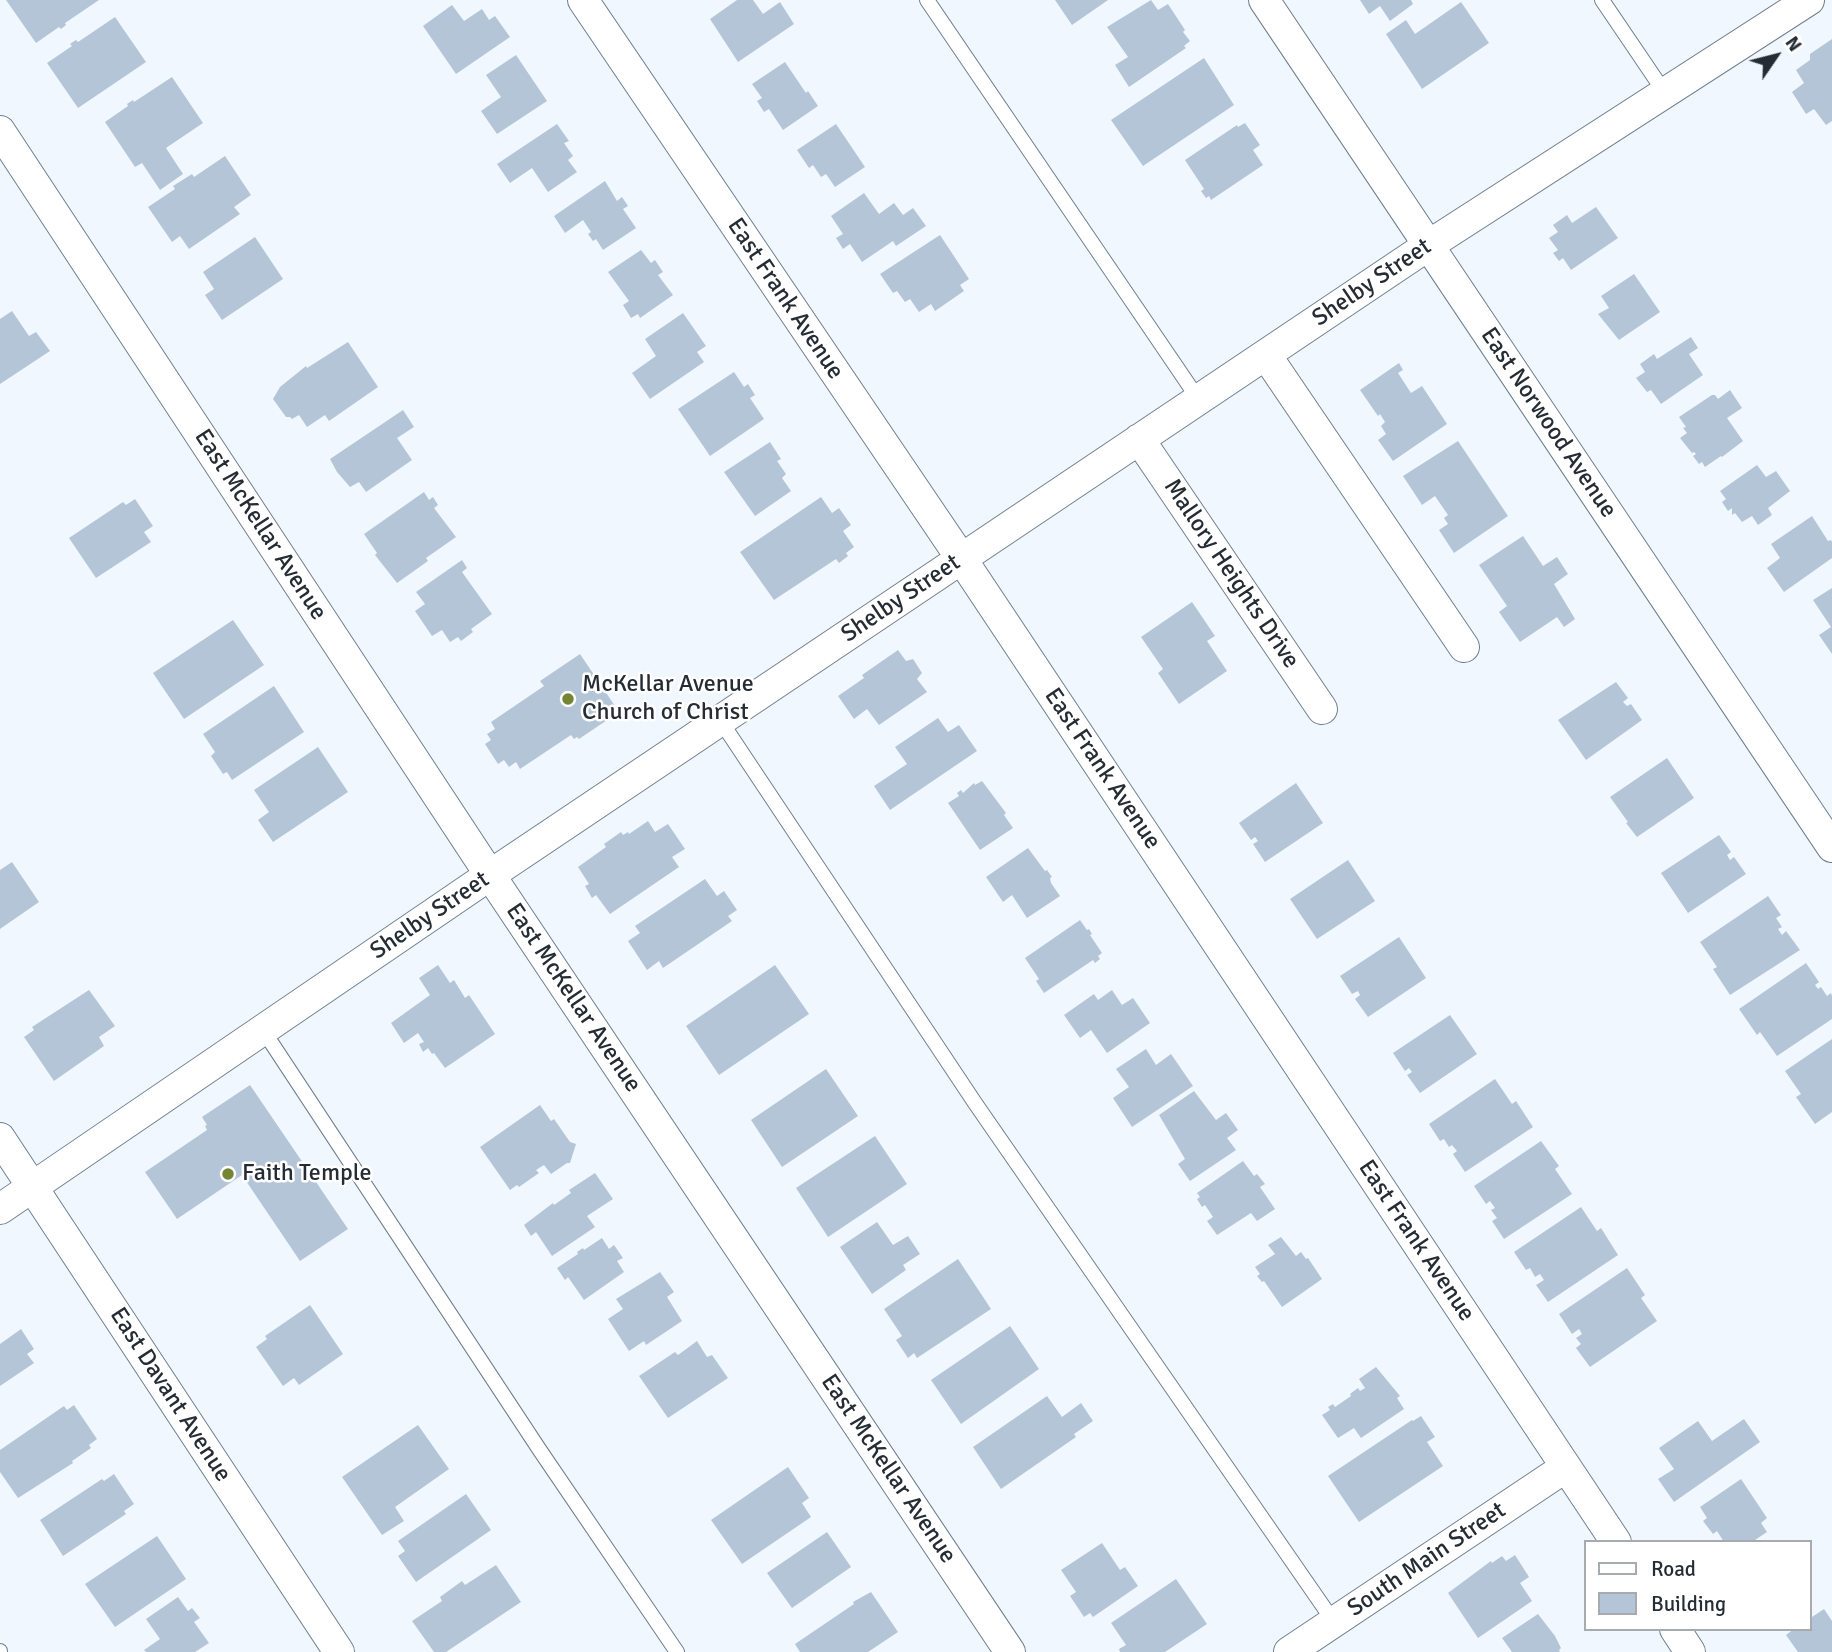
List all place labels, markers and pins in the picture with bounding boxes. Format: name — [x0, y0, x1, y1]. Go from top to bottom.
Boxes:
place label: McKellar Avenue Church of Christ — [582, 671, 754, 727]
marker: McKellar Avenue Church of Christ — [560, 691, 576, 707]
place label: Faith Temple — [242, 1160, 372, 1188]
marker: Faith Temple — [220, 1166, 236, 1182]

